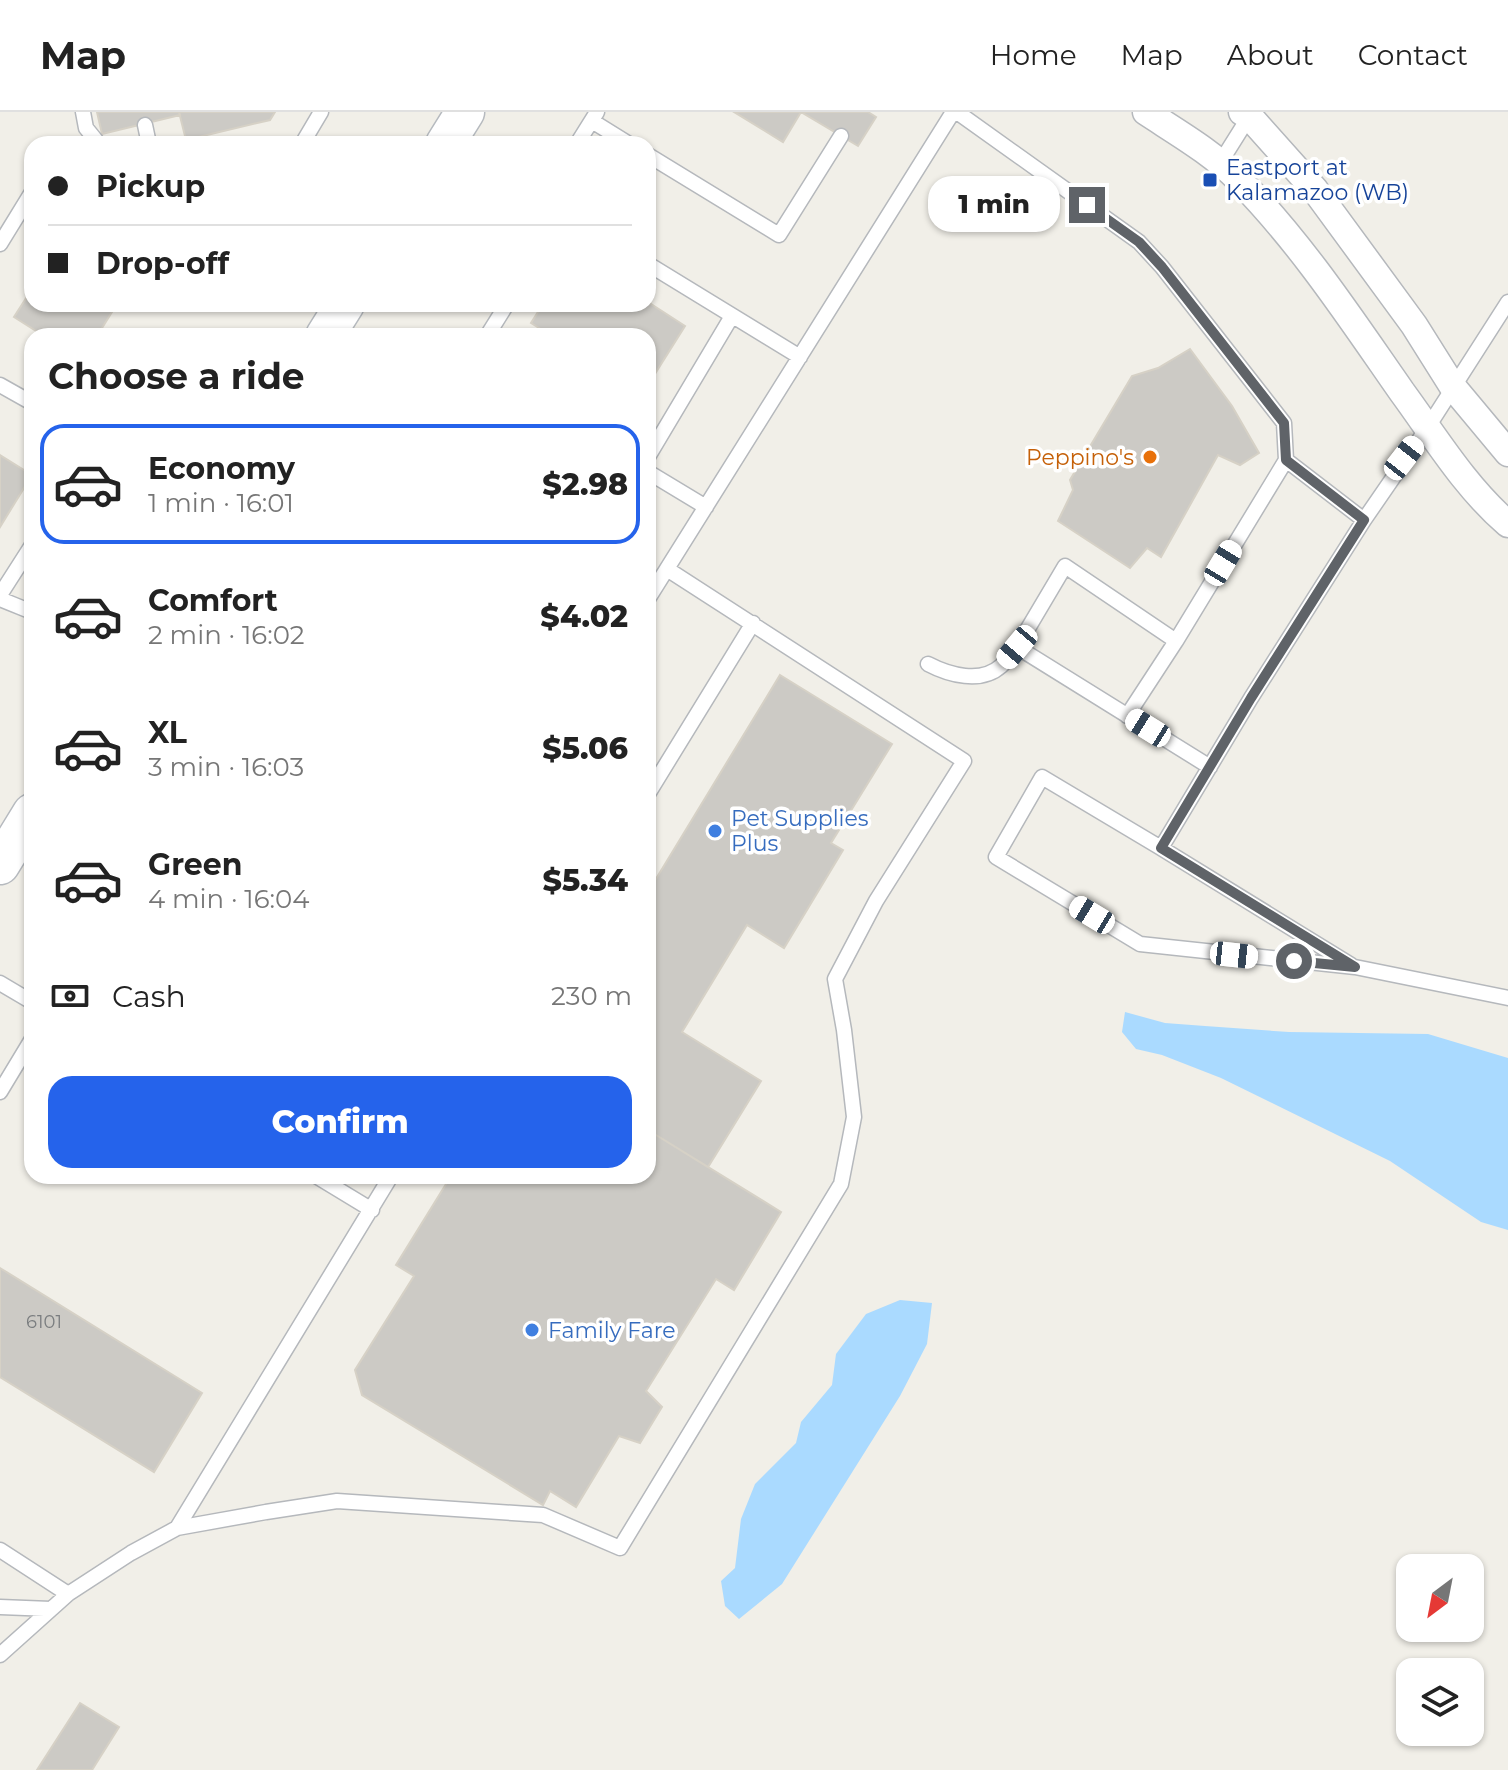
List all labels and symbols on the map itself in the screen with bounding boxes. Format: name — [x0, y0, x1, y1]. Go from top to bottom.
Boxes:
place label: Eastport at Kalamazoo (WB) — [1226, 154, 1409, 206]
marker: Eastport at Kalamazoo (WB) — [1201, 171, 1219, 189]
callout: 1 min — [927, 177, 1059, 233]
route end — [1069, 187, 1105, 223]
car — [1380, 432, 1428, 484]
place label: Peppino's — [1026, 444, 1134, 471]
marker: Peppino's — [1141, 448, 1159, 466]
car — [1200, 536, 1246, 590]
car — [992, 621, 1042, 673]
car — [1121, 705, 1175, 751]
place label: Pet Supplies Plus — [731, 805, 869, 857]
marker: Pet Supplies Plus — [706, 822, 724, 840]
car — [1065, 892, 1119, 938]
car — [1209, 941, 1259, 969]
route start — [1276, 943, 1312, 979]
house number: 6101 — [26, 1311, 62, 1333]
place label: Family Fare — [548, 1317, 676, 1344]
marker: Family Fare — [523, 1321, 541, 1339]
north arrow — [1396, 1554, 1484, 1642]

